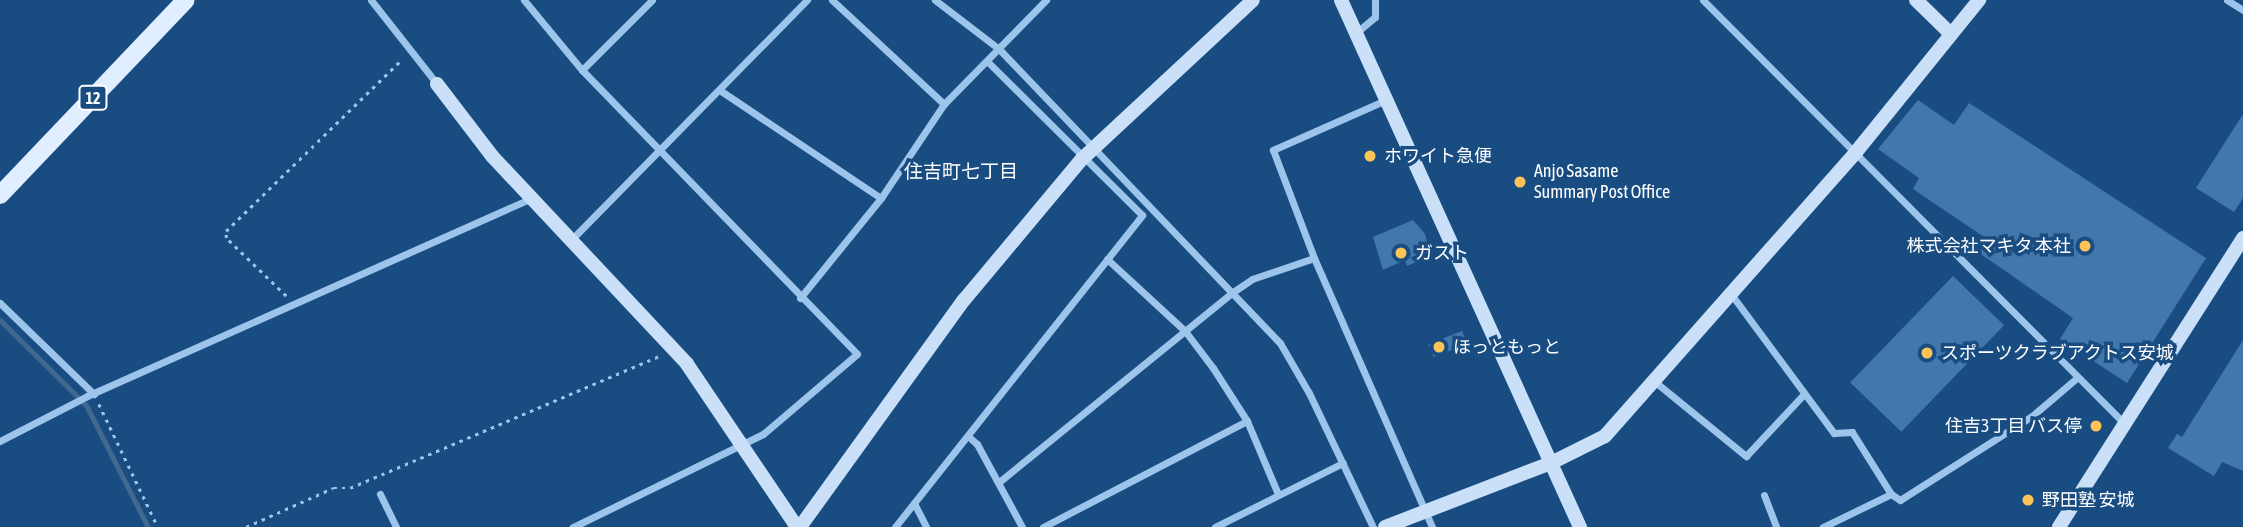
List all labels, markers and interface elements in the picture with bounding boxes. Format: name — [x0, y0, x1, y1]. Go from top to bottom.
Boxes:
road number: 12 — [77, 86, 109, 110]
place label: ホワイト急便 — [1384, 145, 1492, 167]
marker: ホワイト急便 — [1362, 148, 1378, 164]
district label: 住吉町七丁目 — [904, 161, 1018, 183]
place label: Anjo Sasame Summary Post Office — [1534, 161, 1670, 204]
marker: Anjo Sasame Summary Post Office — [1512, 174, 1528, 190]
place label: 株式会社マキタ 本社 — [1907, 235, 2071, 257]
marker: 株式会社マキタ 本社 — [2077, 238, 2093, 254]
place label: ガスト — [1415, 242, 1469, 264]
marker: ガスト — [1393, 245, 1409, 261]
place label: ほっともっと — [1453, 336, 1561, 358]
marker: ほっともっと — [1431, 339, 1447, 355]
place label: スポーツクラブアクトス安城 — [1941, 342, 2175, 364]
marker: スポーツクラブアクトス安城 — [1919, 345, 1935, 361]
place label: 住吉3丁目 バス停 — [1945, 415, 2082, 437]
marker: 住吉3丁目 バス停 — [2088, 418, 2104, 434]
place label: 野田塾 安城 — [2042, 489, 2134, 511]
marker: 野田塾 安城 — [2020, 492, 2036, 508]

